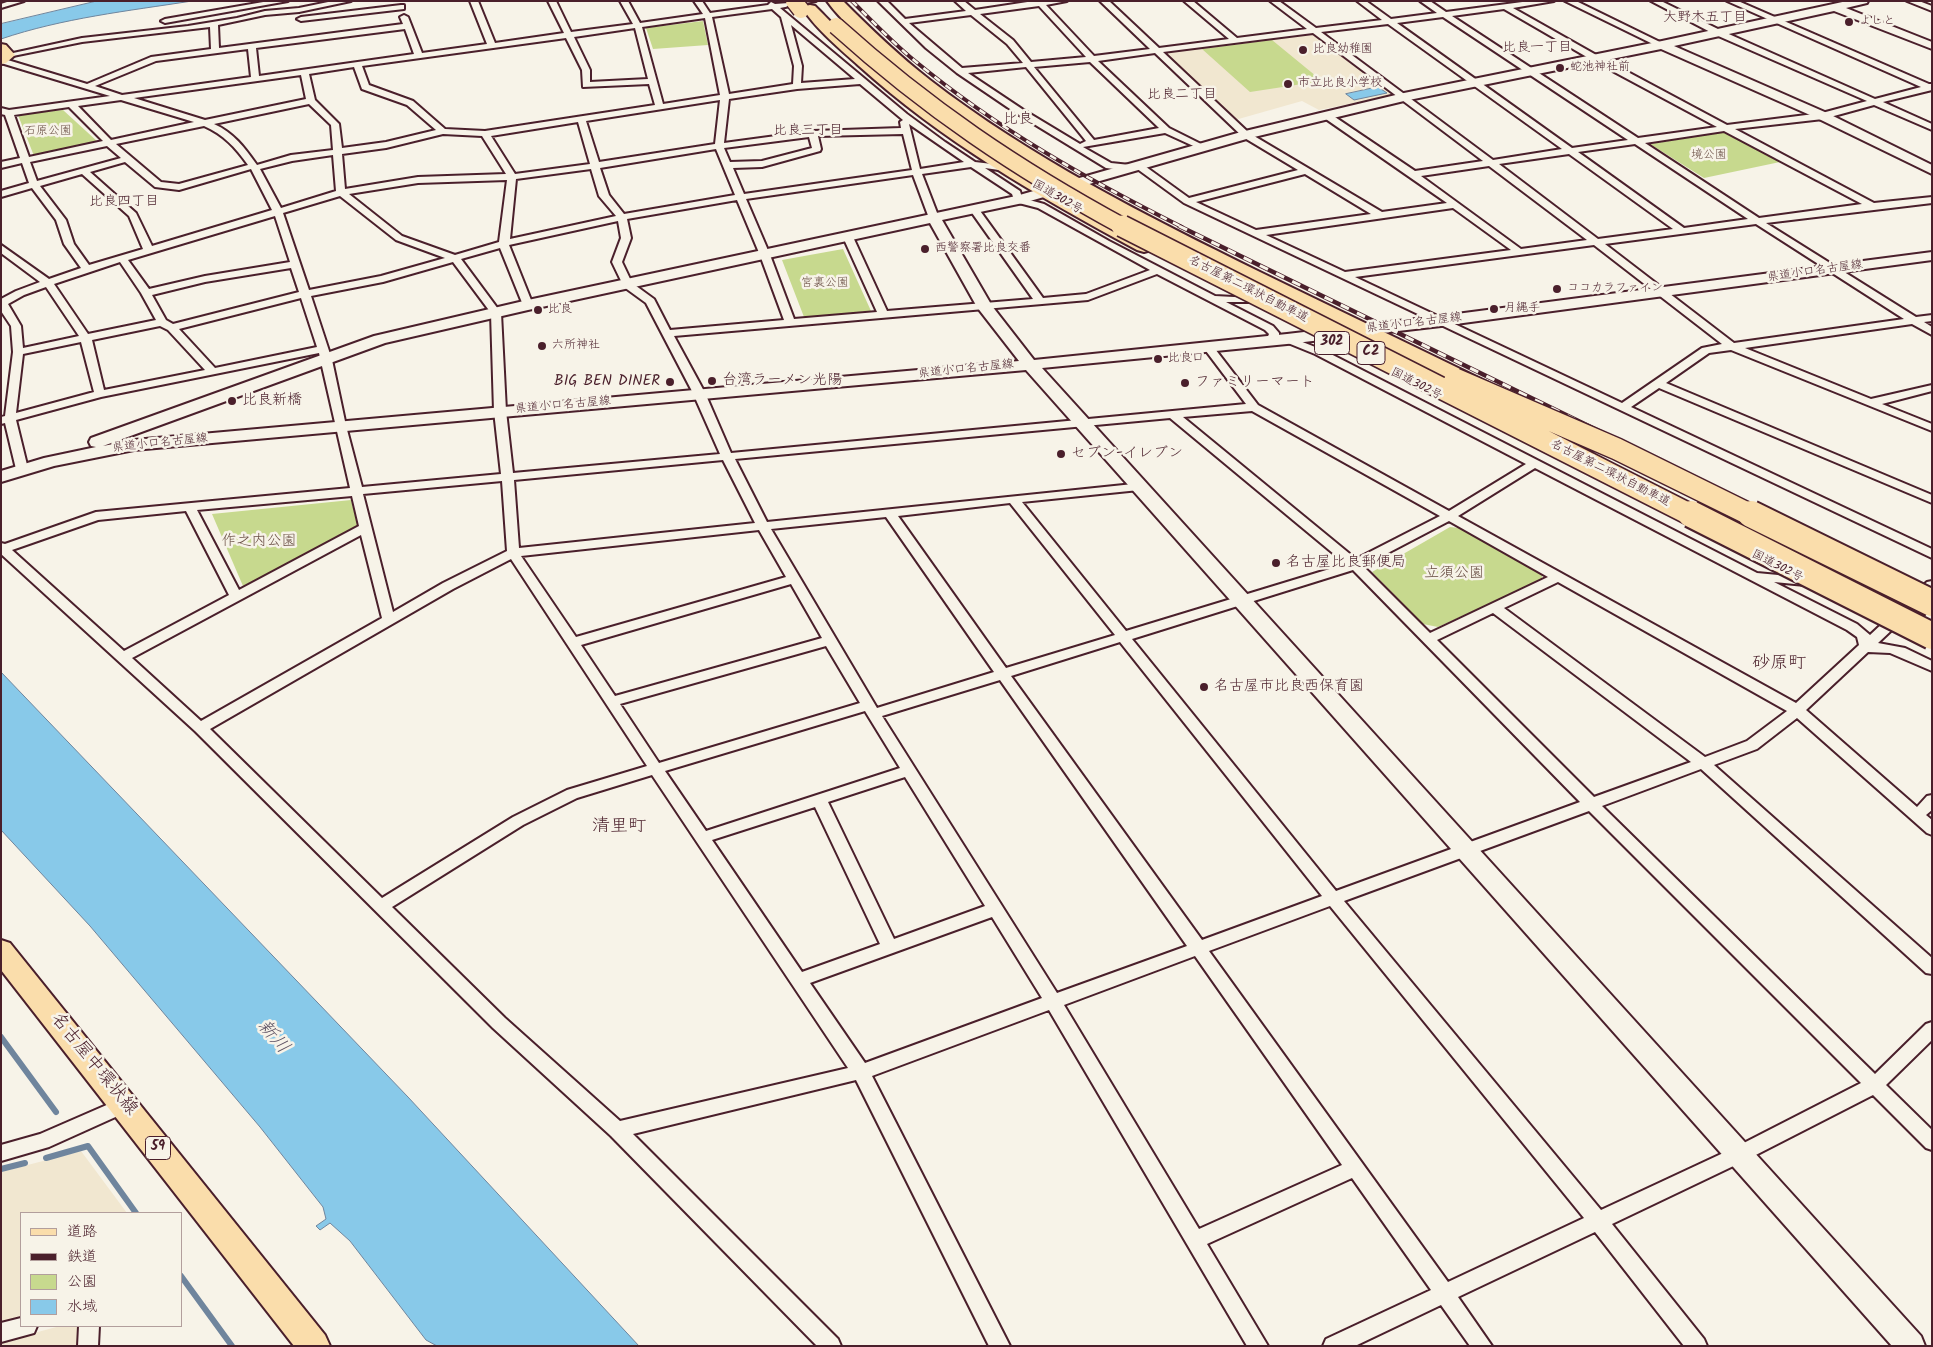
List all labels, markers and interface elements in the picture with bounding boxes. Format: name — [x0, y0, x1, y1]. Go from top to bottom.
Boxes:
district label: 大野木五丁目 — [1663, 11, 1747, 27]
place label: よしと — [1859, 15, 1895, 29]
marker: よしと — [1843, 16, 1855, 28]
district label: 比良一丁目 — [1502, 41, 1572, 57]
place label: 比良幼稚園 — [1313, 43, 1373, 57]
marker: 比良幼稚園 — [1297, 44, 1309, 56]
place label: 蛇池神社前 — [1570, 61, 1630, 75]
marker: 蛇池神社前 — [1554, 62, 1566, 74]
place label: 市立比良小学校 — [1298, 77, 1382, 91]
marker: 市立比良小学校 — [1282, 78, 1294, 90]
district label: 比良二丁目 — [1147, 88, 1217, 104]
district label: 比良 — [1003, 111, 1033, 129]
district label: 比良三丁目 — [773, 124, 843, 140]
park label: 石原公園 — [24, 125, 72, 139]
park label: 境公園 — [1691, 149, 1727, 163]
street label: 国道302号 — [1029, 178, 1085, 218]
district label: 比良四丁目 — [89, 195, 159, 211]
place label: 西警察署比良交番 — [935, 242, 1031, 256]
marker: 西警察署比良交番 — [919, 243, 931, 255]
street label: 名古屋第二環状自動車道 — [1186, 254, 1310, 326]
street label: 県道小口名古屋線 — [1766, 258, 1864, 286]
park label: 宮裏公園 — [801, 277, 849, 291]
place label: ココカラファイン — [1567, 282, 1663, 296]
marker: ココカラファイン — [1551, 283, 1563, 295]
place label: 月縄手 — [1504, 302, 1540, 316]
place label: 比良 — [548, 303, 572, 317]
marker: 月縄手 — [1488, 303, 1500, 315]
marker: 比良 — [532, 304, 544, 316]
street label: 県道小口名古屋線 — [1365, 311, 1463, 337]
road number: 302 — [1314, 332, 1350, 354]
place label: 六所神社 — [552, 339, 600, 353]
marker: 六所神社 — [536, 340, 548, 352]
road number: C2 — [1357, 342, 1385, 364]
place label: 比良口 — [1168, 352, 1204, 366]
marker: 比良口 — [1152, 353, 1164, 365]
street label: 県道小口名古屋線 — [918, 358, 1014, 382]
street label: 国道302号 — [1388, 366, 1444, 404]
place label: 台湾ラーメン光陽 — [722, 372, 842, 390]
place label: BIG BEN DINER — [554, 373, 660, 391]
place label: ファミリーマート — [1195, 374, 1315, 392]
marker: 台湾ラーメン光陽 — [706, 375, 718, 387]
marker: BIG BEN DINER — [664, 376, 676, 388]
marker: ファミリーマート — [1179, 377, 1191, 389]
place label: 比良新橋 — [242, 392, 302, 410]
marker: 比良新橋 — [226, 395, 238, 407]
street label: 県道小口名古屋線 — [515, 395, 611, 417]
street label: 県道小口名古屋線 — [112, 432, 208, 456]
street label: 名古屋第二環状自動車道 — [1548, 438, 1672, 510]
place label: セブン-イレブン — [1071, 445, 1183, 463]
marker: セブン-イレブン — [1055, 448, 1067, 460]
park label: 作之内公園 — [222, 533, 296, 551]
street label: 国道302号 — [1749, 548, 1805, 586]
place label: 名古屋比良郵便局 — [1286, 554, 1406, 572]
marker: 名古屋比良郵便局 — [1270, 557, 1282, 569]
park label: 立須公園 — [1424, 565, 1484, 583]
district label: 砂原町 — [1752, 654, 1806, 676]
place label: 名古屋市比良西保育園 — [1214, 678, 1364, 696]
marker: 名古屋市比良西保育園 — [1198, 681, 1210, 693]
district label: 清里町 — [592, 817, 646, 839]
street label: 名古屋中環状線 — [45, 1009, 141, 1121]
water label: 新川 — [251, 1016, 293, 1060]
road number: 59 — [146, 1136, 170, 1160]
legend — [20, 1212, 182, 1327]
text: 道路 — [67, 1220, 97, 1244]
text: 鉄道 — [67, 1245, 97, 1269]
text: 公園 — [67, 1270, 97, 1294]
text: 水域 — [67, 1295, 97, 1319]

